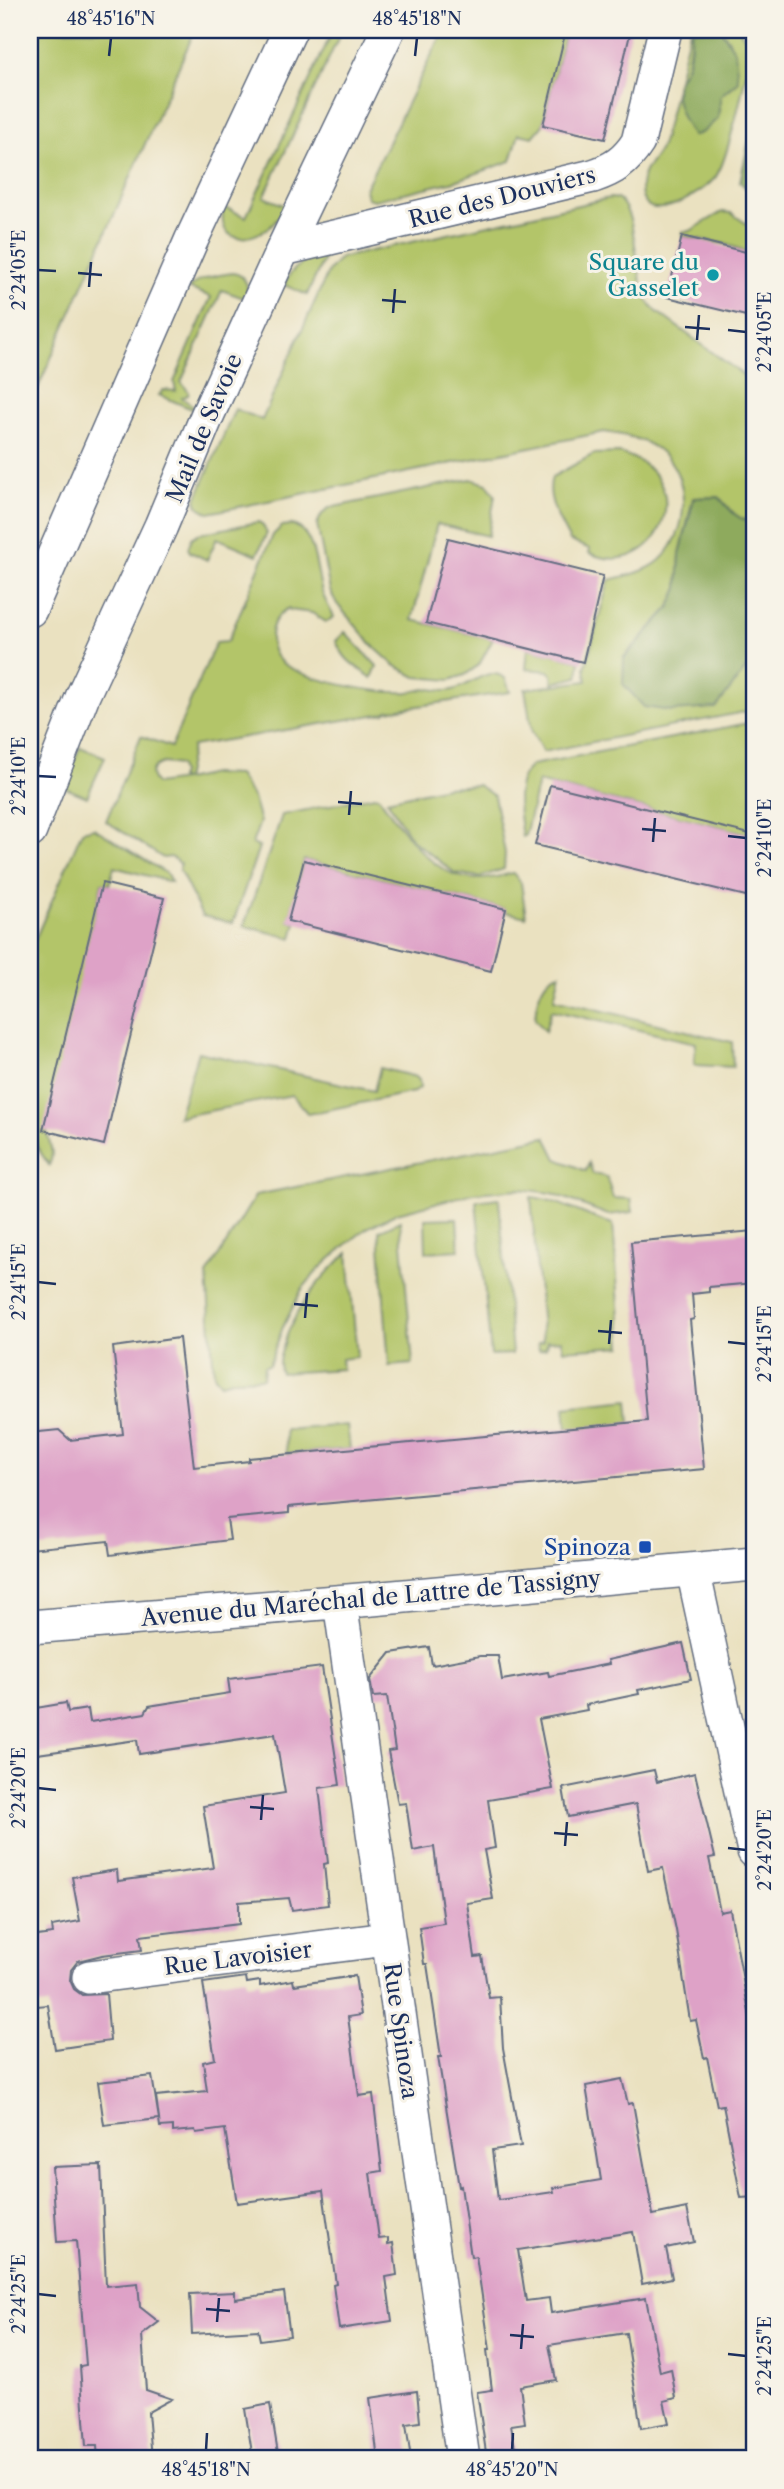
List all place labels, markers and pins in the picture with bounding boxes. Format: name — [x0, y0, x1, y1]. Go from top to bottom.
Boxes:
place label: Square du Gasselet — [588, 248, 699, 302]
marker: Square du Gasselet — [705, 267, 721, 283]
place label: Spinoza — [544, 1533, 632, 1561]
marker: Spinoza — [637, 1539, 653, 1555]

